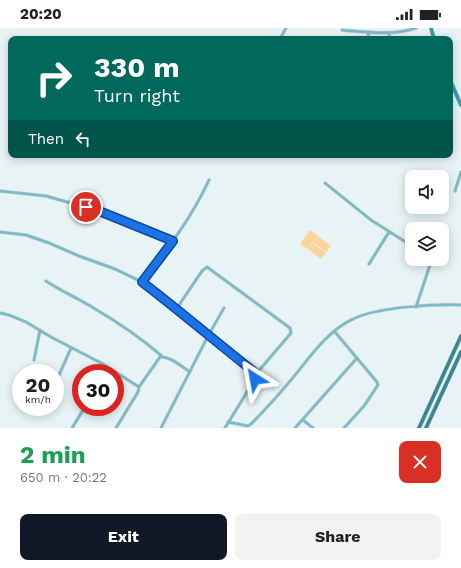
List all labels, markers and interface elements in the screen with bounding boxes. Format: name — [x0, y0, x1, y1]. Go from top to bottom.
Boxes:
text: 20:20 — [20, 5, 62, 23]
text: 330 m — [94, 51, 180, 84]
icon: right — [28, 52, 80, 104]
text: Turn right — [94, 85, 180, 106]
icon: left — [72, 128, 94, 150]
text: Then — [28, 130, 64, 148]
map controls — [405, 170, 449, 266]
button: sound — [405, 170, 449, 214]
pin — [69, 190, 103, 224]
icon: arrive — [75, 196, 97, 218]
button: layers — [405, 222, 449, 266]
position arrow — [234, 358, 276, 400]
speed limit sign: 30 — [72, 364, 124, 416]
text: 20 — [26, 373, 50, 397]
text: km/h — [25, 394, 51, 405]
text: 2 min — [20, 441, 86, 469]
button: close — [399, 441, 441, 483]
text: 650 m · 20:22 — [20, 470, 107, 485]
button: Exit — [20, 514, 227, 560]
button: Share — [235, 514, 441, 560]

